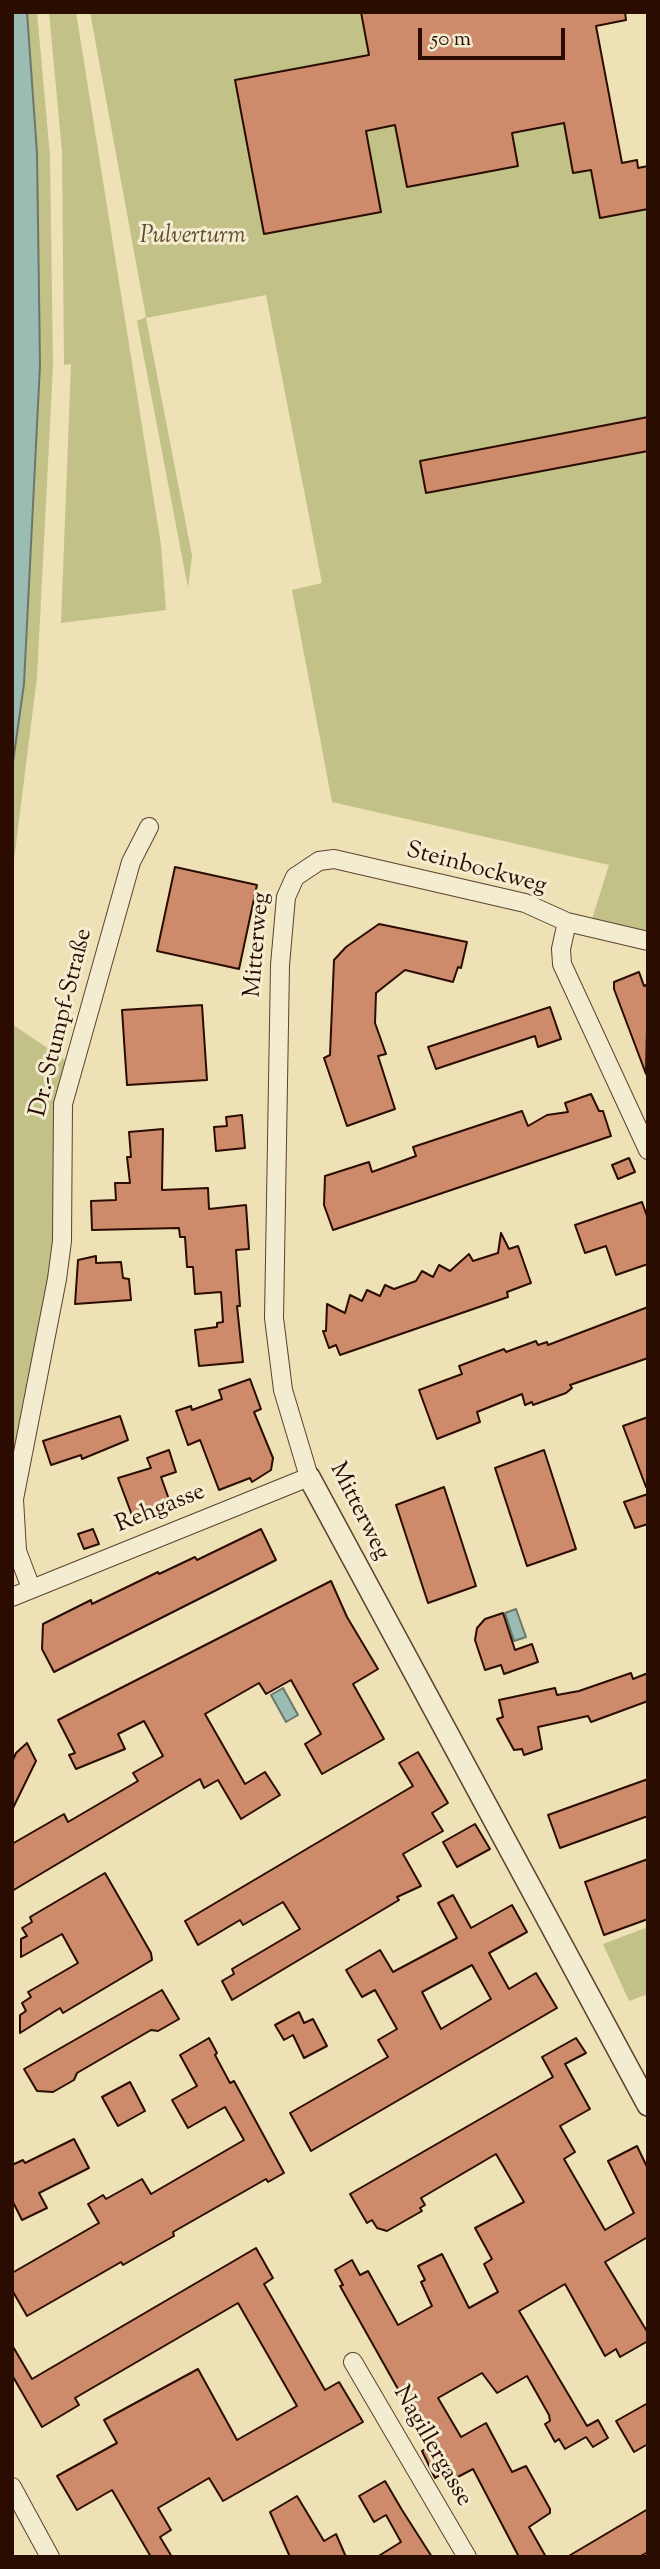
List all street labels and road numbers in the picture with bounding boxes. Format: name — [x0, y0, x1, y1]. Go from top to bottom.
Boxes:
street label: Steinbockweg — [403, 837, 549, 903]
street label: Mitterweg — [240, 891, 278, 999]
street label: Dr.-Stumpf-Straße — [26, 926, 100, 1120]
street label: Mitterweg — [321, 1458, 395, 1566]
street label: Rehgasse — [112, 1479, 210, 1541]
street label: Nagillergasse — [385, 2382, 477, 2512]

